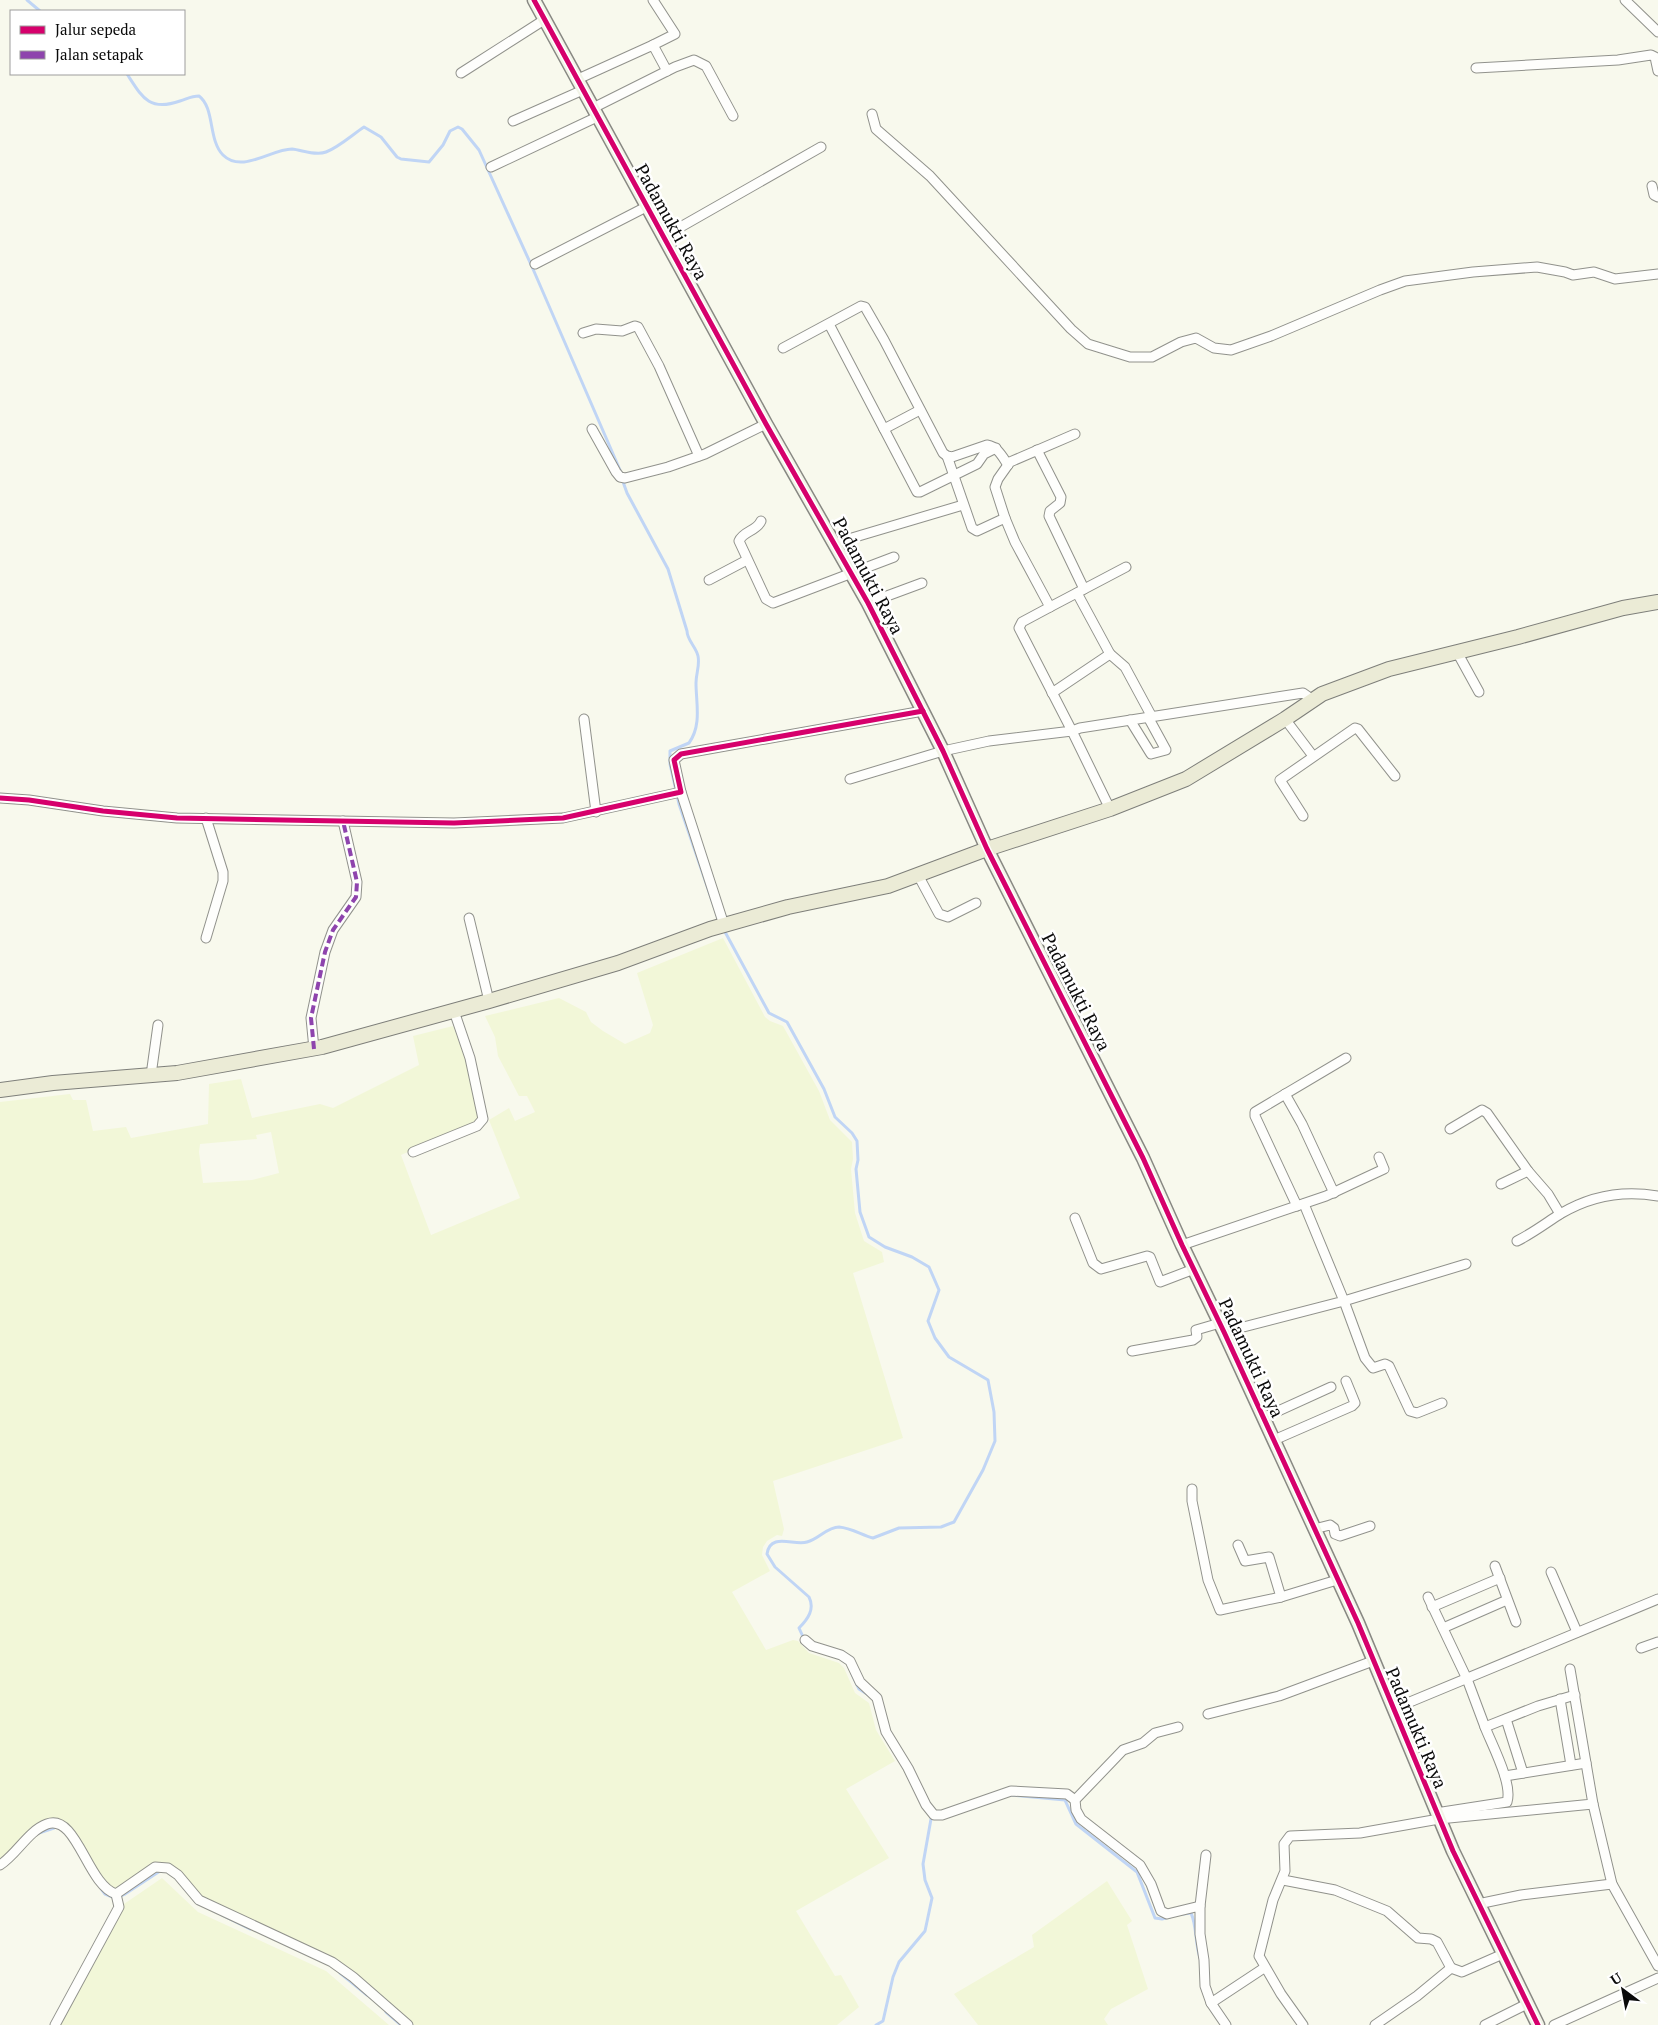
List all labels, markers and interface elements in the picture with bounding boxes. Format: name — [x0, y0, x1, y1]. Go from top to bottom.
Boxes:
legend — [10, 10, 185, 75]
text: Jalur sepeda — [55, 19, 137, 39]
text: Jalan setapak — [55, 44, 144, 64]
street label: Padamukti Raya — [630, 159, 714, 284]
street label: Padamukti Raya — [828, 513, 910, 638]
street label: Padamukti Raya — [1037, 929, 1117, 1055]
street label: Padamukti Raya — [1214, 1294, 1290, 1421]
street label: Padamukti Raya — [1381, 1663, 1453, 1792]
north arrow — [1598, 1965, 1648, 2015]
text: U — [1607, 1968, 1625, 1989]

